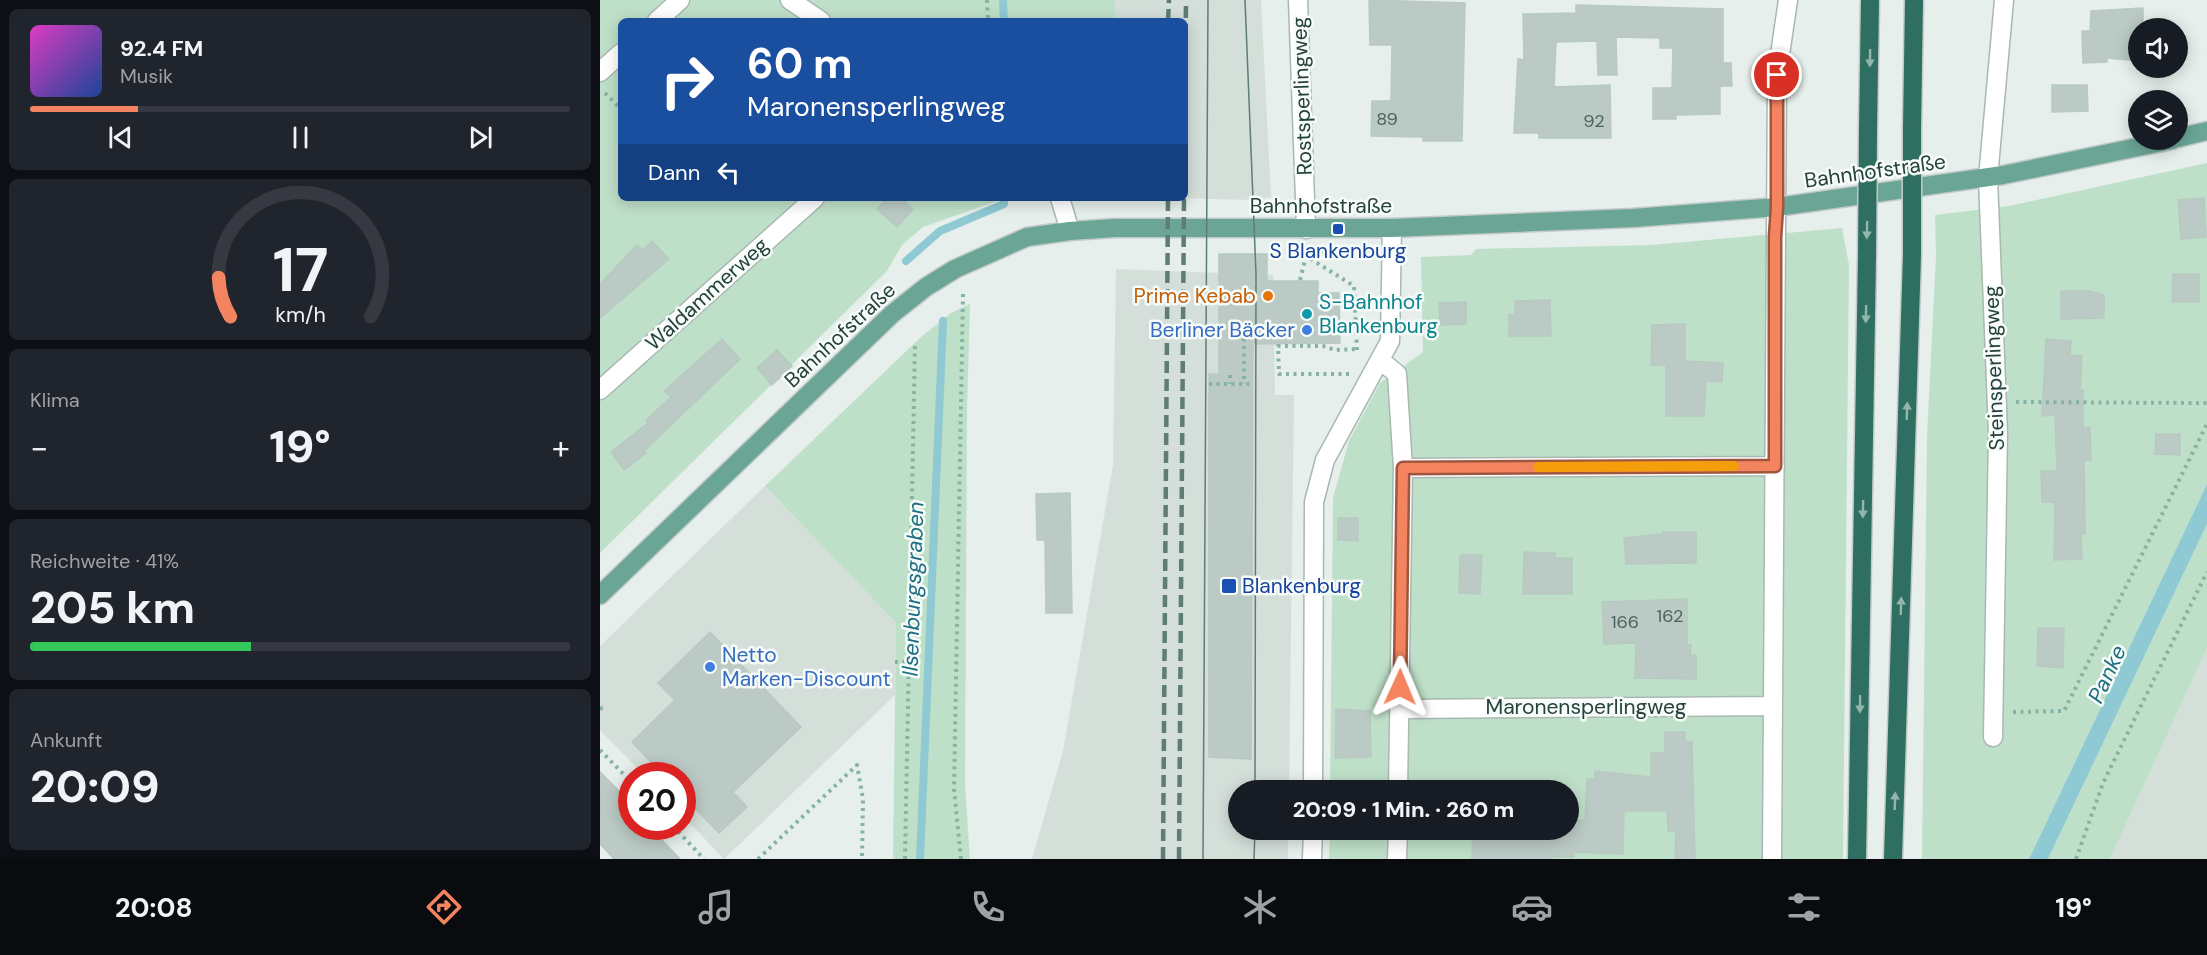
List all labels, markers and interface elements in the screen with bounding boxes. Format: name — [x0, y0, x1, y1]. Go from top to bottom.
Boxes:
street label: Rostsperlingweg — [1285, 16, 1319, 176]
map controls — [2128, 18, 2188, 150]
button: sound — [2128, 18, 2188, 78]
text: 92.4 FM — [120, 34, 203, 63]
text: 60 m — [747, 36, 853, 91]
icon: right — [648, 42, 726, 120]
pin — [1751, 49, 1802, 100]
one-way arrow — [1865, 49, 1874, 68]
icon: arrive — [1760, 58, 1793, 91]
text: Musik — [120, 63, 173, 89]
text: Maronensperlingweg — [747, 89, 1005, 124]
button: layers — [2128, 90, 2188, 150]
house number: 89 — [1376, 107, 1398, 131]
house number: 92 — [1583, 109, 1605, 133]
icon: previous — [104, 121, 137, 154]
icon: pause — [284, 121, 317, 154]
icon: next — [464, 121, 497, 154]
street label: Bahnhofstraße — [1802, 147, 1948, 195]
icon: left — [712, 156, 745, 189]
text: Dann — [648, 158, 700, 187]
street label: Bahnhofstraße — [1250, 192, 1392, 220]
one-way arrow — [1862, 221, 1872, 240]
marker: S Blankenburg — [1331, 222, 1345, 236]
text: 17 — [272, 229, 328, 310]
street label: Waldammerweg — [640, 231, 775, 357]
place label: S Blankenburg — [1270, 237, 1407, 265]
street label: Bahnhofstraße — [778, 276, 902, 394]
place label: Prime Kebab — [1134, 282, 1256, 310]
street label: Steinsperlingweg — [1977, 285, 2011, 451]
place label: S-Bahnhof Blankenburg — [1319, 288, 1438, 340]
marker: Prime Kebab — [1261, 289, 1275, 303]
text: km/h — [275, 301, 325, 329]
one-way arrow — [1861, 305, 1871, 324]
marker: S-Bahnhof Blankenburg — [1300, 307, 1314, 321]
place label: Berliner Bäcker — [1150, 316, 1295, 344]
marker: Berliner Bäcker — [1300, 323, 1314, 337]
text: Klima — [30, 387, 80, 413]
one-way arrow — [1903, 401, 1912, 420]
text: 19° — [269, 417, 331, 476]
text: − — [30, 426, 48, 469]
text: + — [552, 426, 570, 469]
one-way arrow — [1858, 500, 1868, 519]
water label: Ilsenburgsgraben — [895, 501, 931, 677]
text: Reichweite · 41% — [30, 548, 179, 574]
place label: Blankenburg — [1242, 572, 1361, 600]
marker: Blankenburg — [1220, 577, 1238, 595]
text: 205 km — [30, 578, 195, 637]
one-way arrow — [1897, 596, 1906, 615]
house number: 162 — [1657, 604, 1683, 628]
house number: 166 — [1611, 610, 1639, 634]
water label: Panke — [2081, 640, 2133, 708]
place label: Netto Marken-Discount — [722, 641, 891, 693]
position arrow — [1368, 655, 1432, 719]
marker: Netto Marken-Discount — [703, 660, 717, 674]
street label: Maronensperlingweg — [1485, 693, 1687, 721]
one-way arrow — [1855, 695, 1864, 714]
text: Ankunft — [30, 727, 102, 753]
text: 20:09 — [30, 757, 160, 816]
speed limit sign: 20 — [618, 762, 696, 840]
one-way arrow — [1891, 791, 1900, 810]
text: 20:09 · 1 Min. · 260 m — [1293, 795, 1514, 824]
icon: directions — [423, 886, 465, 928]
icon: music — [695, 886, 737, 928]
icon: phone — [967, 886, 1009, 928]
icon: climate — [1239, 886, 1281, 928]
icon: car — [1511, 886, 1553, 928]
icon: filters — [1783, 886, 1825, 928]
text: 20:08 — [115, 890, 192, 925]
text: 19° — [2055, 890, 2092, 925]

